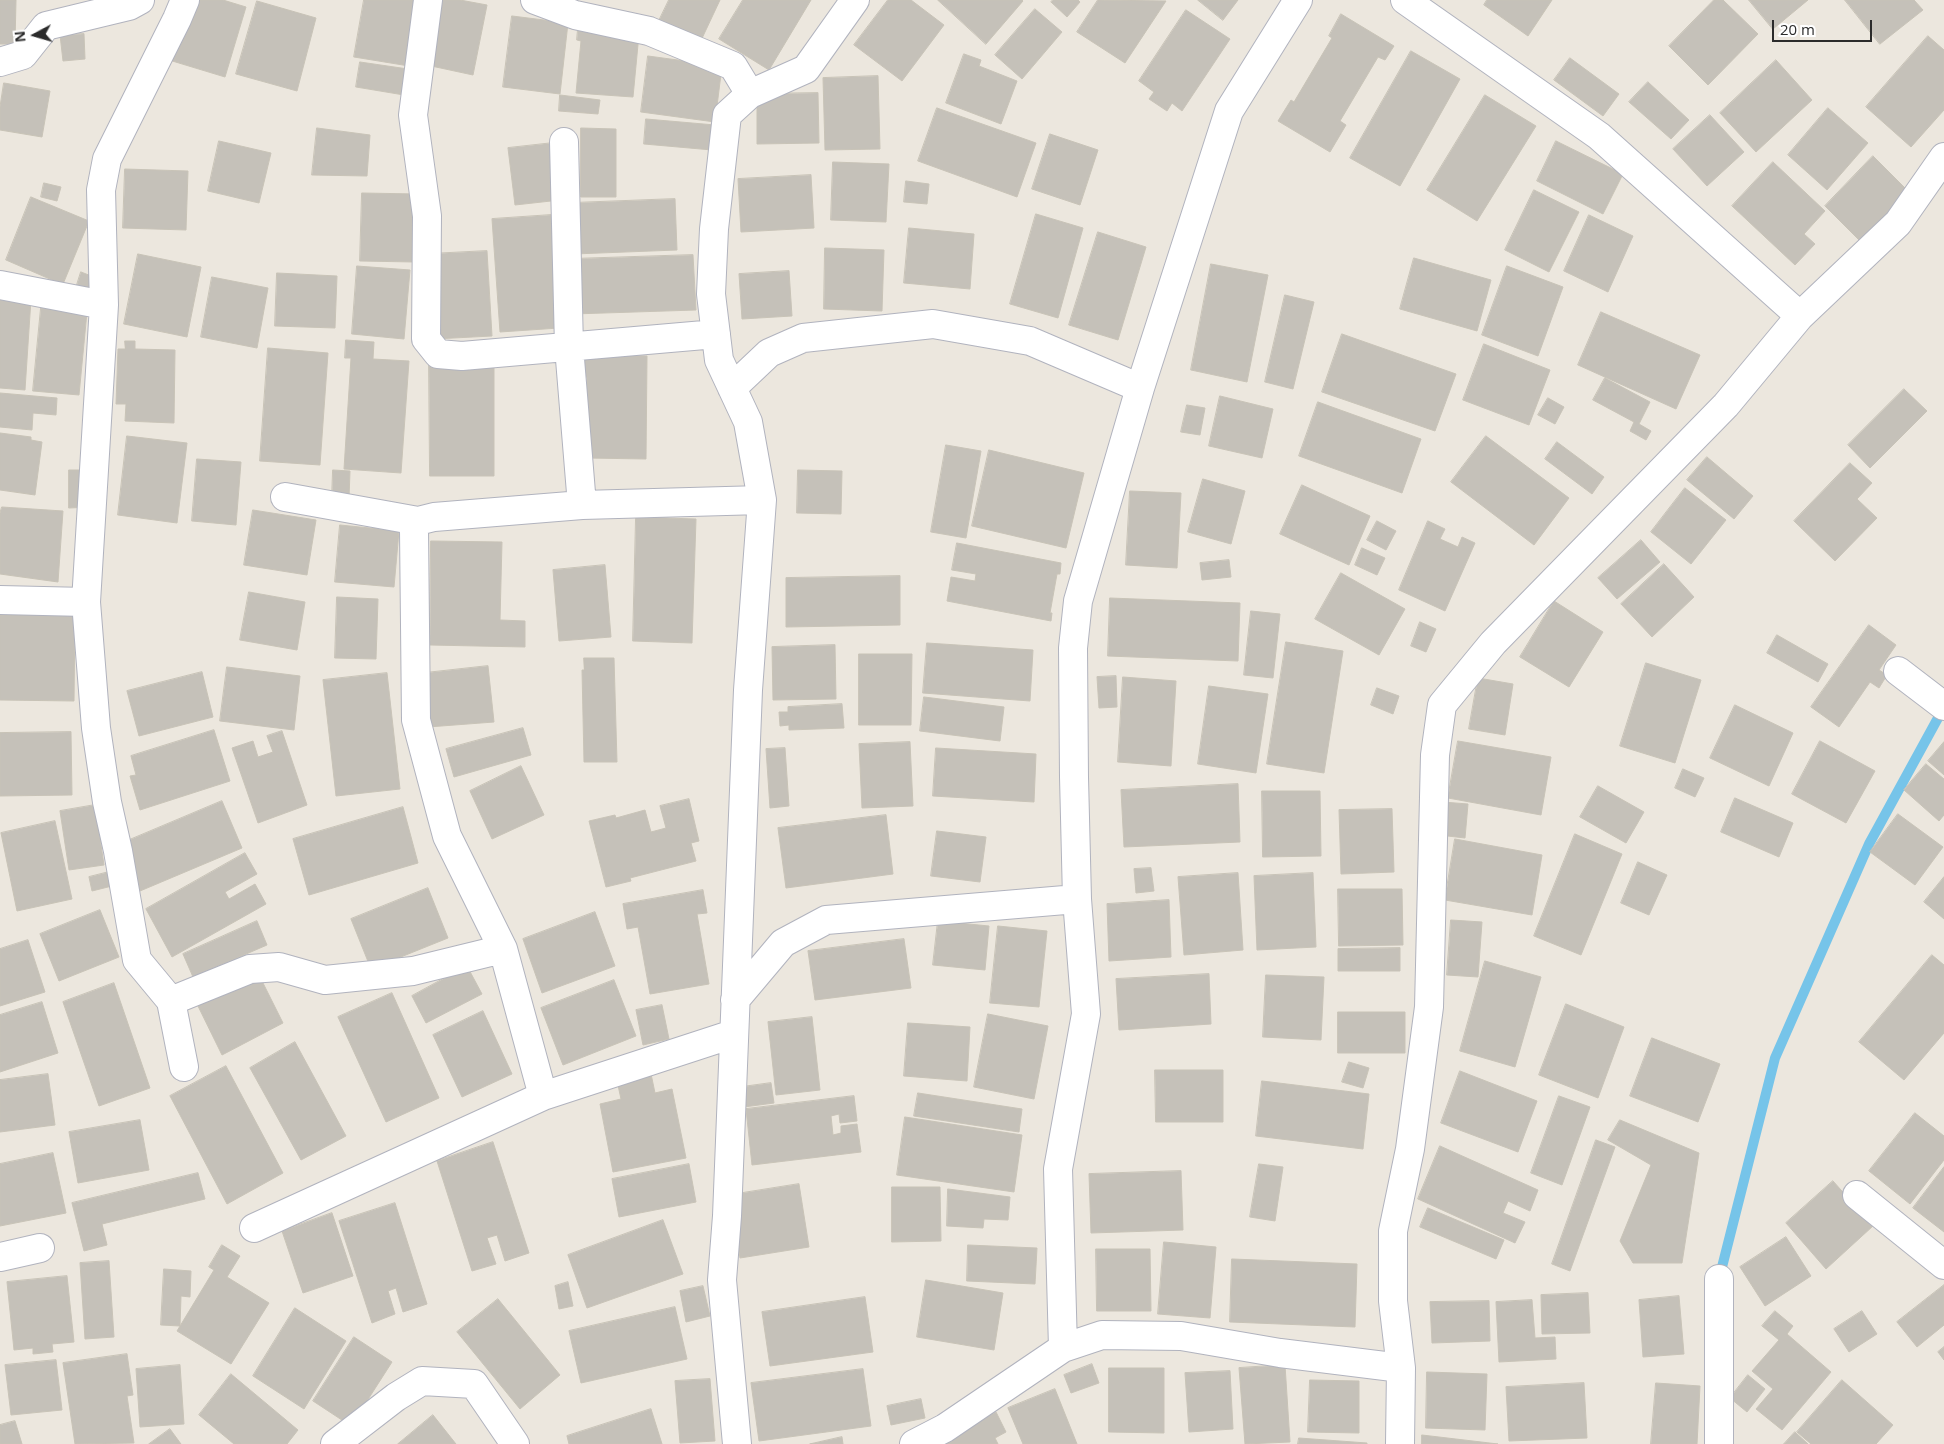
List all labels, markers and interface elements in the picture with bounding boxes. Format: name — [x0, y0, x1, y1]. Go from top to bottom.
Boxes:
north arrow — [10, 10, 60, 60]
scale bar — [1774, 10, 1874, 42]
text: 20 m — [1780, 19, 1815, 39]
text: N — [10, 30, 30, 43]

